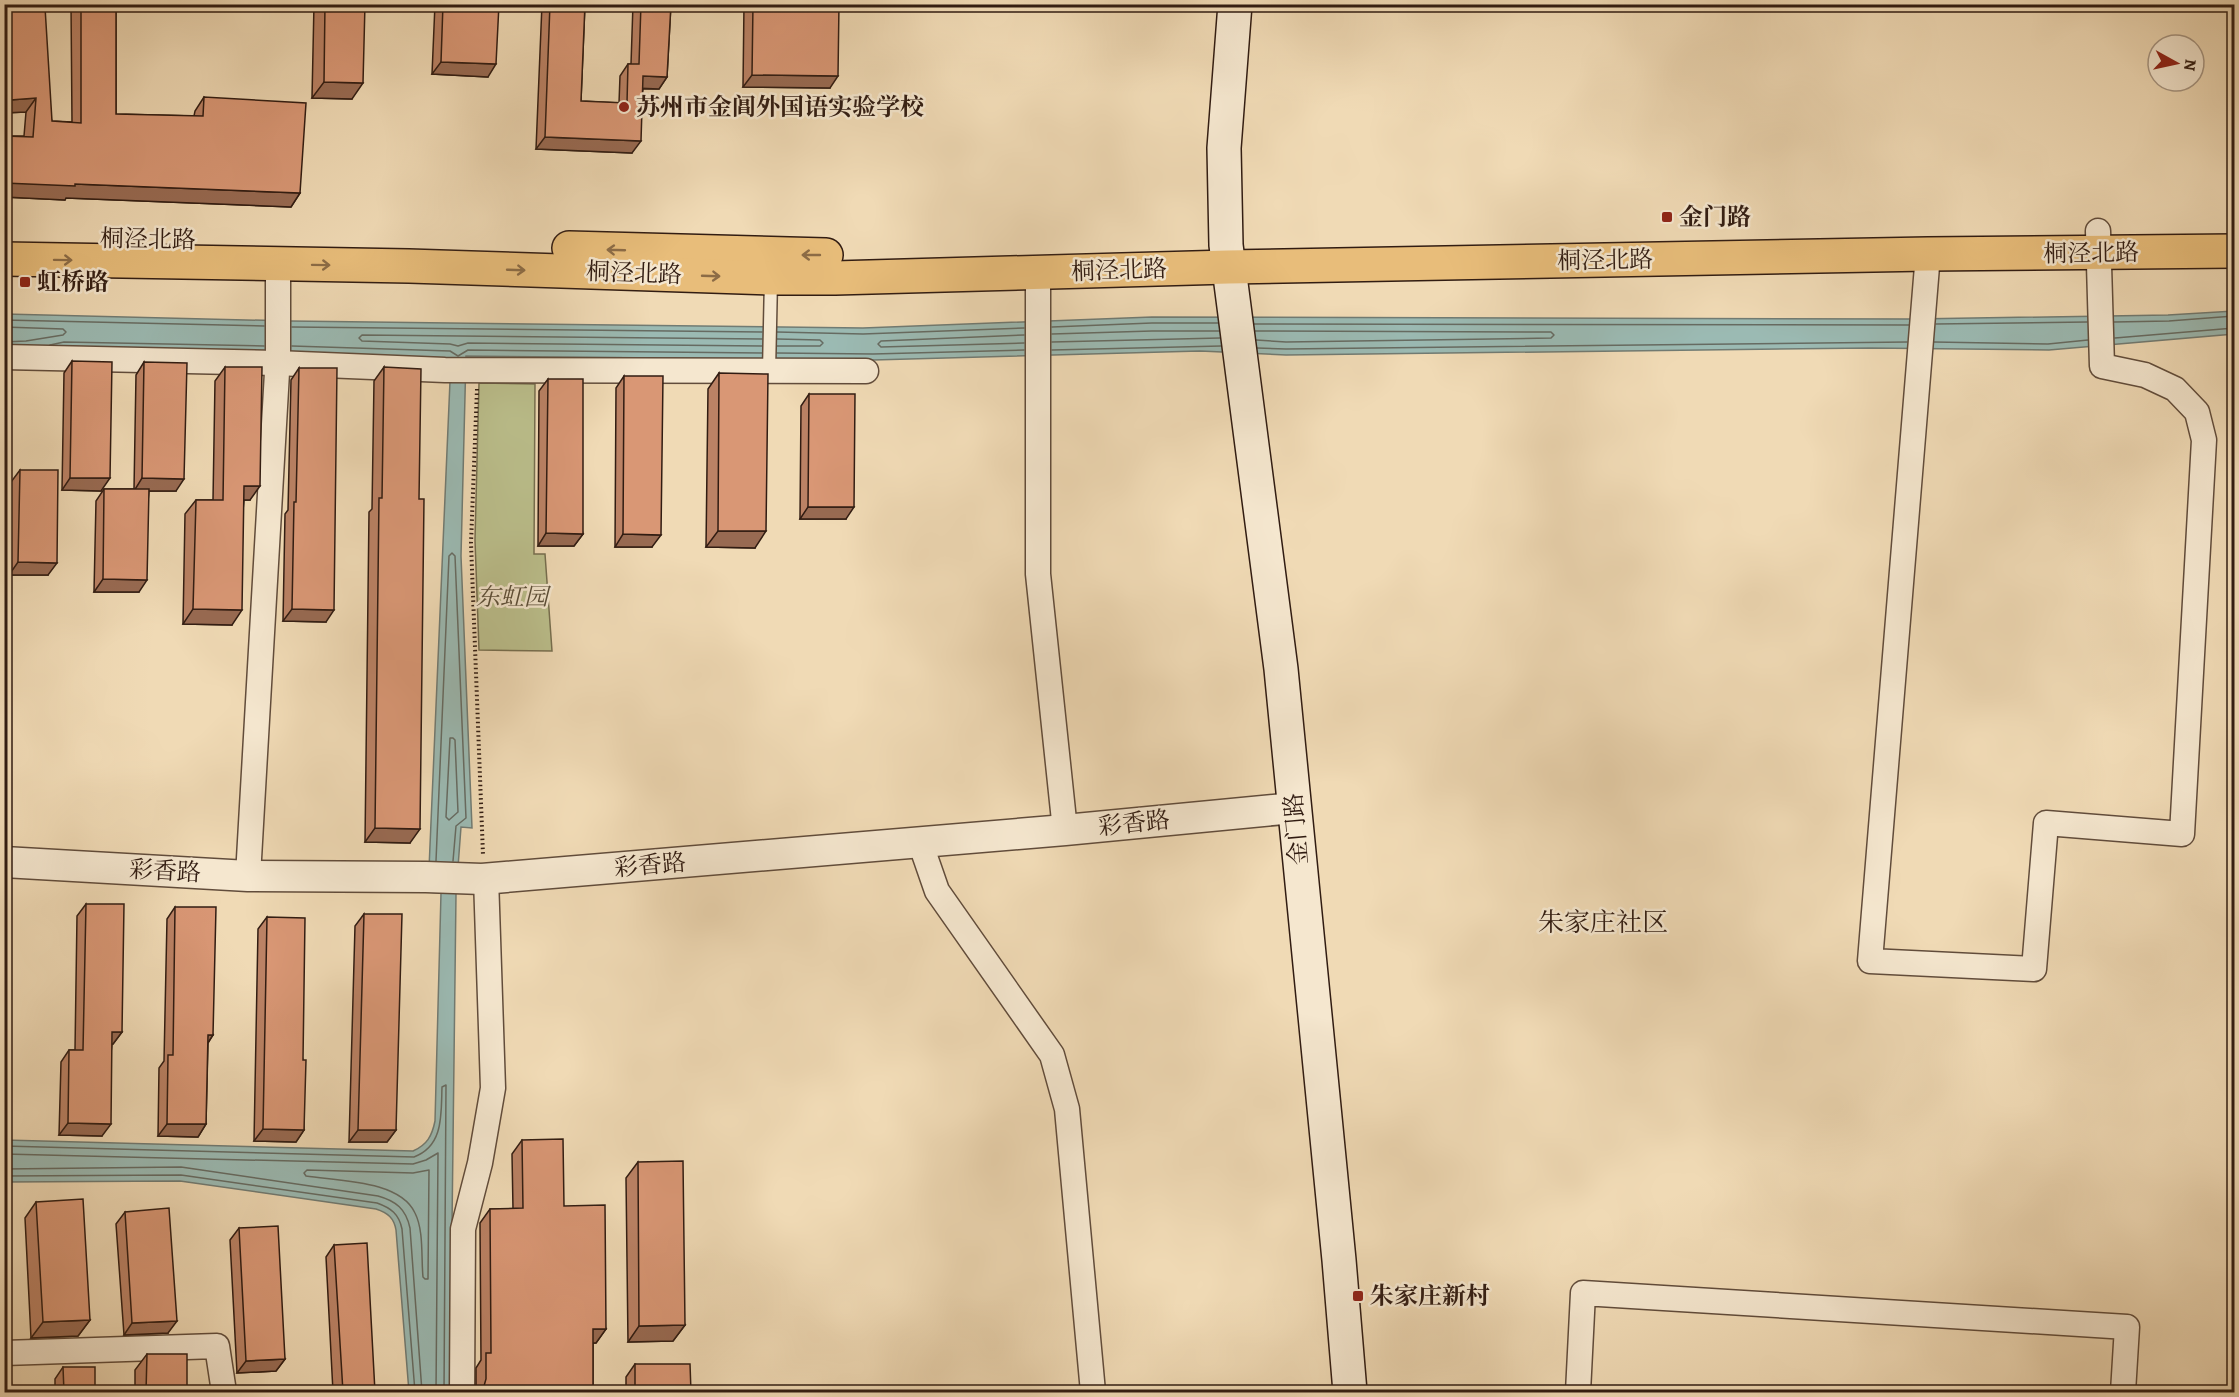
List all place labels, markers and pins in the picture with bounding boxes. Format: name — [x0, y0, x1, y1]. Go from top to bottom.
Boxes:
place label: 苏州市金阊外国语实验学校 — [636, 91, 924, 123]
marker: 苏州市金阊外国语实验学校 — [617, 100, 631, 114]
place label: 金门路 — [1679, 201, 1751, 233]
marker: 金门路 — [1660, 210, 1674, 224]
place label: 虹桥路 — [37, 266, 109, 298]
marker: 虹桥路 — [18, 275, 32, 289]
place label: 朱家庄新村 — [1370, 1280, 1490, 1312]
marker: 朱家庄新村 — [1351, 1289, 1365, 1303]

